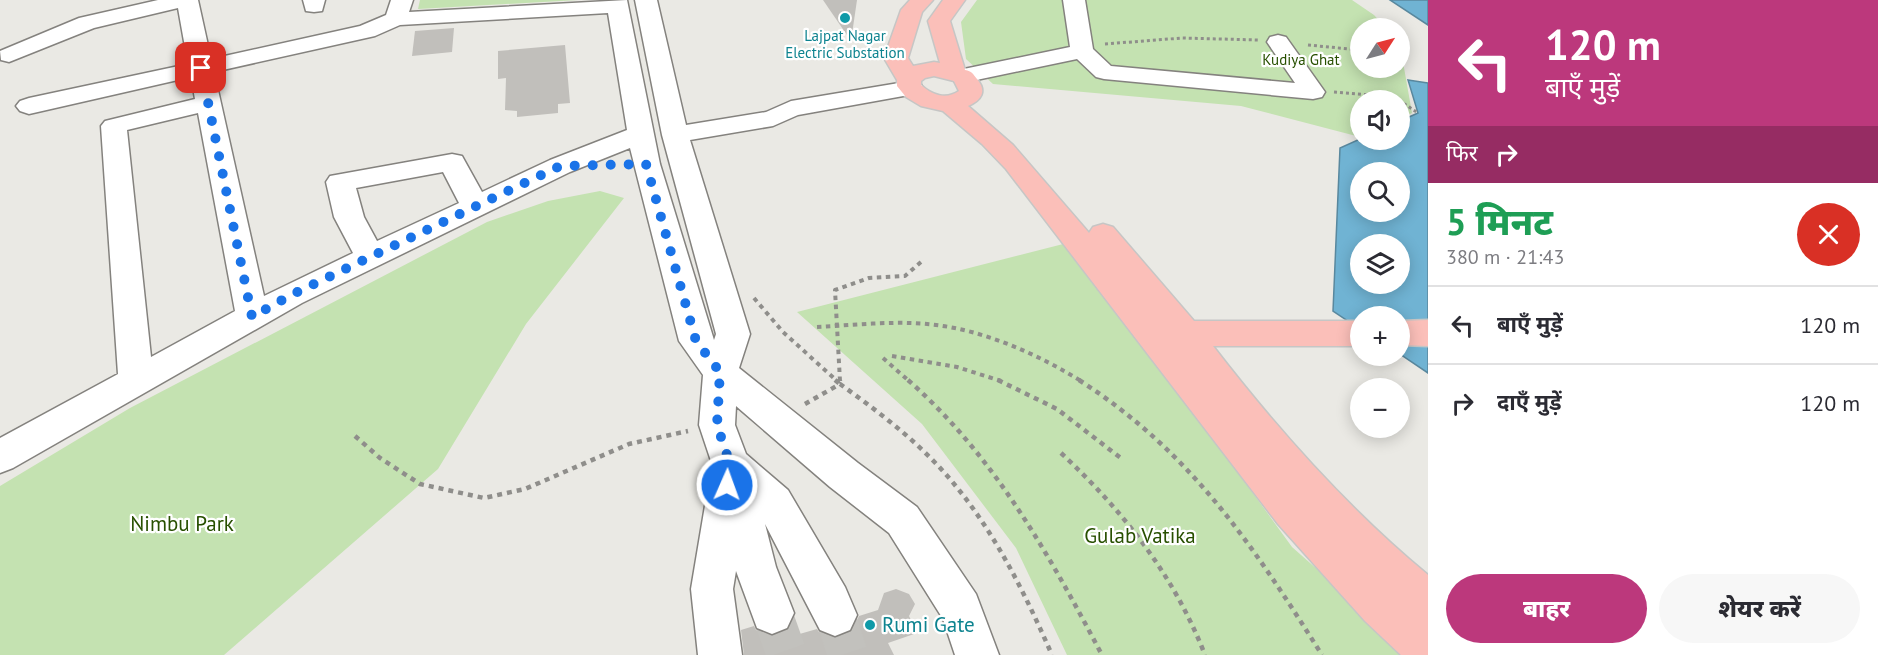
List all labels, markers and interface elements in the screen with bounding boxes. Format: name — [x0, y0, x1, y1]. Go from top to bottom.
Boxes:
marker: Lajpat Nagar Electric Substation — [838, 11, 852, 25]
text: 120 m — [1545, 17, 1661, 72]
north arrow — [1350, 18, 1410, 78]
map controls — [1350, 18, 1410, 438]
icon: left — [1446, 24, 1524, 102]
place label: Lajpat Nagar Electric Substation — [785, 26, 905, 62]
pin — [175, 42, 226, 93]
park label: Kudiya Ghat — [1262, 50, 1340, 69]
icon: arrive — [184, 51, 217, 84]
text: बाएँ मुड़ें — [1545, 70, 1620, 104]
button: sound — [1350, 90, 1410, 150]
icon: right — [1490, 138, 1523, 171]
text: फिर — [1446, 139, 1478, 167]
button: search — [1350, 162, 1410, 222]
text: 5 मिनट — [1446, 198, 1553, 245]
button: close — [1797, 203, 1860, 266]
button: layers — [1350, 234, 1410, 294]
text: 380 m · 21:43 — [1446, 244, 1564, 270]
button: + — [1350, 306, 1410, 366]
icon: left — [1446, 309, 1479, 342]
text: बाएँ मुड़ें — [1497, 310, 1563, 338]
text: 120 m — [1800, 311, 1860, 339]
button: − — [1350, 378, 1410, 438]
icon: right — [1446, 387, 1479, 420]
text: दाएँ मुड़ें — [1497, 388, 1562, 416]
text: 120 m — [1800, 389, 1860, 417]
position arrow — [695, 453, 759, 517]
park label: Nimbu Park — [130, 510, 234, 537]
park label: Gulab Vatika — [1084, 522, 1196, 549]
button: बाहर — [1446, 574, 1647, 643]
button: शेयर करें — [1659, 574, 1860, 643]
place label: Rumi Gate — [882, 611, 975, 638]
marker: Rumi Gate — [863, 618, 877, 632]

